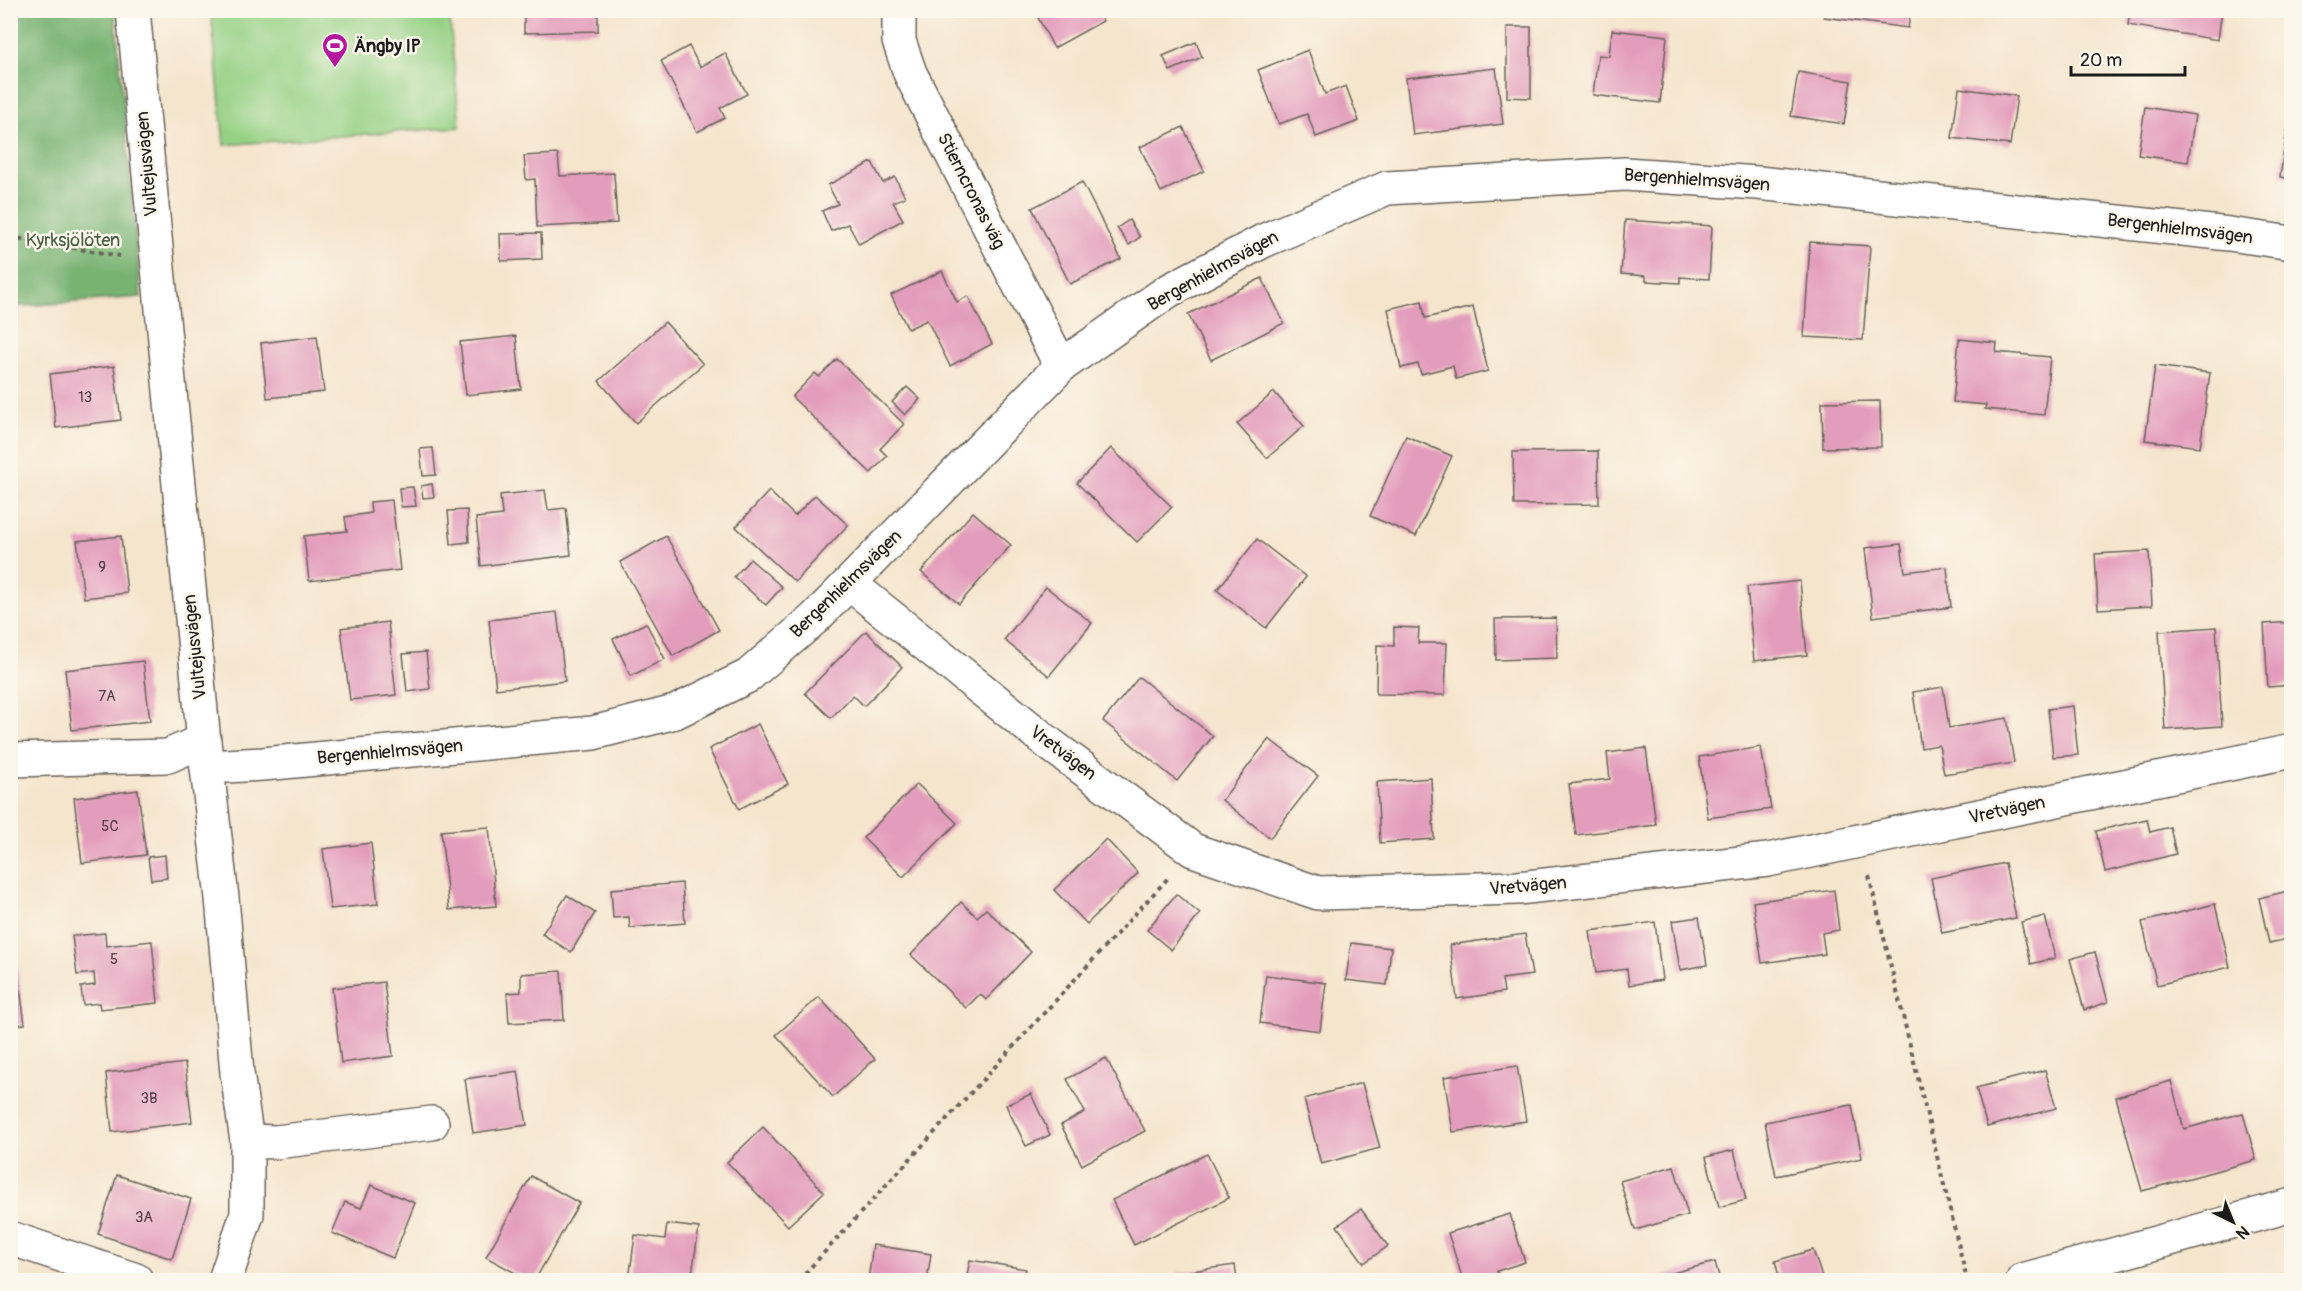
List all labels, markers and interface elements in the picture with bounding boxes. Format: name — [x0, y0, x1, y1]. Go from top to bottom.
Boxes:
sports icon: Ängby IP — [320, 31, 350, 69]
place label: Ängby IP — [354, 35, 421, 58]
scale bar — [2071, 39, 2185, 77]
text: 20 m — [2080, 49, 2122, 72]
street label: Vultejusvägen — [131, 110, 163, 218]
street label: Stierncronas väg — [932, 129, 1010, 253]
street label: Bergenhielmsvägen — [1623, 163, 1771, 197]
street label: Bergenhielmsvägen — [2106, 209, 2254, 249]
street label: Bergenhielmsvägen — [1143, 225, 1283, 317]
park label: Kyrksjölöten — [26, 229, 120, 252]
house number: 13 — [78, 388, 92, 407]
street label: Bergenhielmsvägen — [785, 525, 907, 643]
house number: 9 — [98, 558, 106, 577]
street label: Vultejusvägen — [178, 593, 212, 701]
house number: 7A — [98, 687, 116, 706]
street label: Vretvägen — [1025, 721, 1101, 785]
street label: Bergenhielmsvägen — [316, 734, 464, 770]
street label: Vretvägen — [1967, 791, 2047, 829]
house number: 5C — [101, 817, 119, 836]
street label: Vretvägen — [1488, 871, 1568, 901]
house number: 5 — [110, 950, 118, 969]
house number: 3B — [141, 1089, 157, 1108]
north arrow — [2203, 1192, 2263, 1252]
house number: 3A — [135, 1208, 153, 1227]
text: N — [2232, 1221, 2253, 1243]

